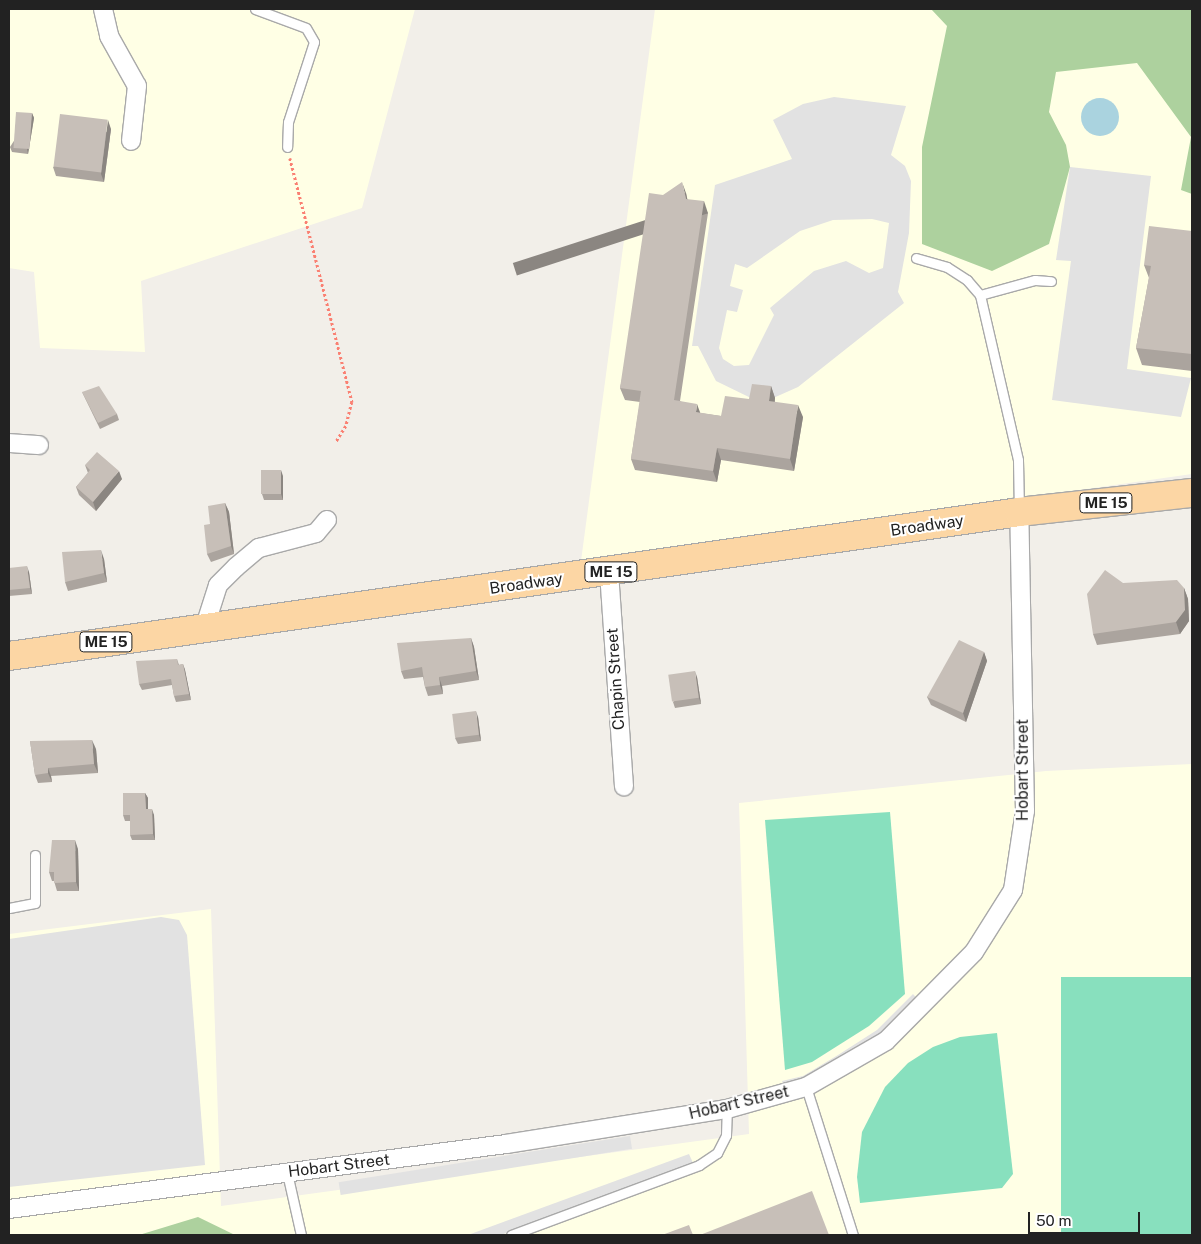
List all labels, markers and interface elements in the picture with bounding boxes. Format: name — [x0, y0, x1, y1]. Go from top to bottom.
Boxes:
road number: ME 15 — [1078, 490, 1134, 516]
street label: Broadway — [889, 511, 965, 541]
road number: ME 15 — [584, 560, 638, 584]
street label: Broadway — [488, 569, 564, 599]
street label: Chapin Street — [603, 627, 629, 731]
road number: ME 15 — [78, 630, 134, 654]
street label: Hobart Street — [1013, 719, 1033, 821]
street label: Hobart Street — [687, 1082, 791, 1124]
street label: Hobart Street — [287, 1150, 391, 1182]
scale bar — [1031, 1202, 1144, 1234]
text: 50 m — [1036, 1212, 1071, 1229]

